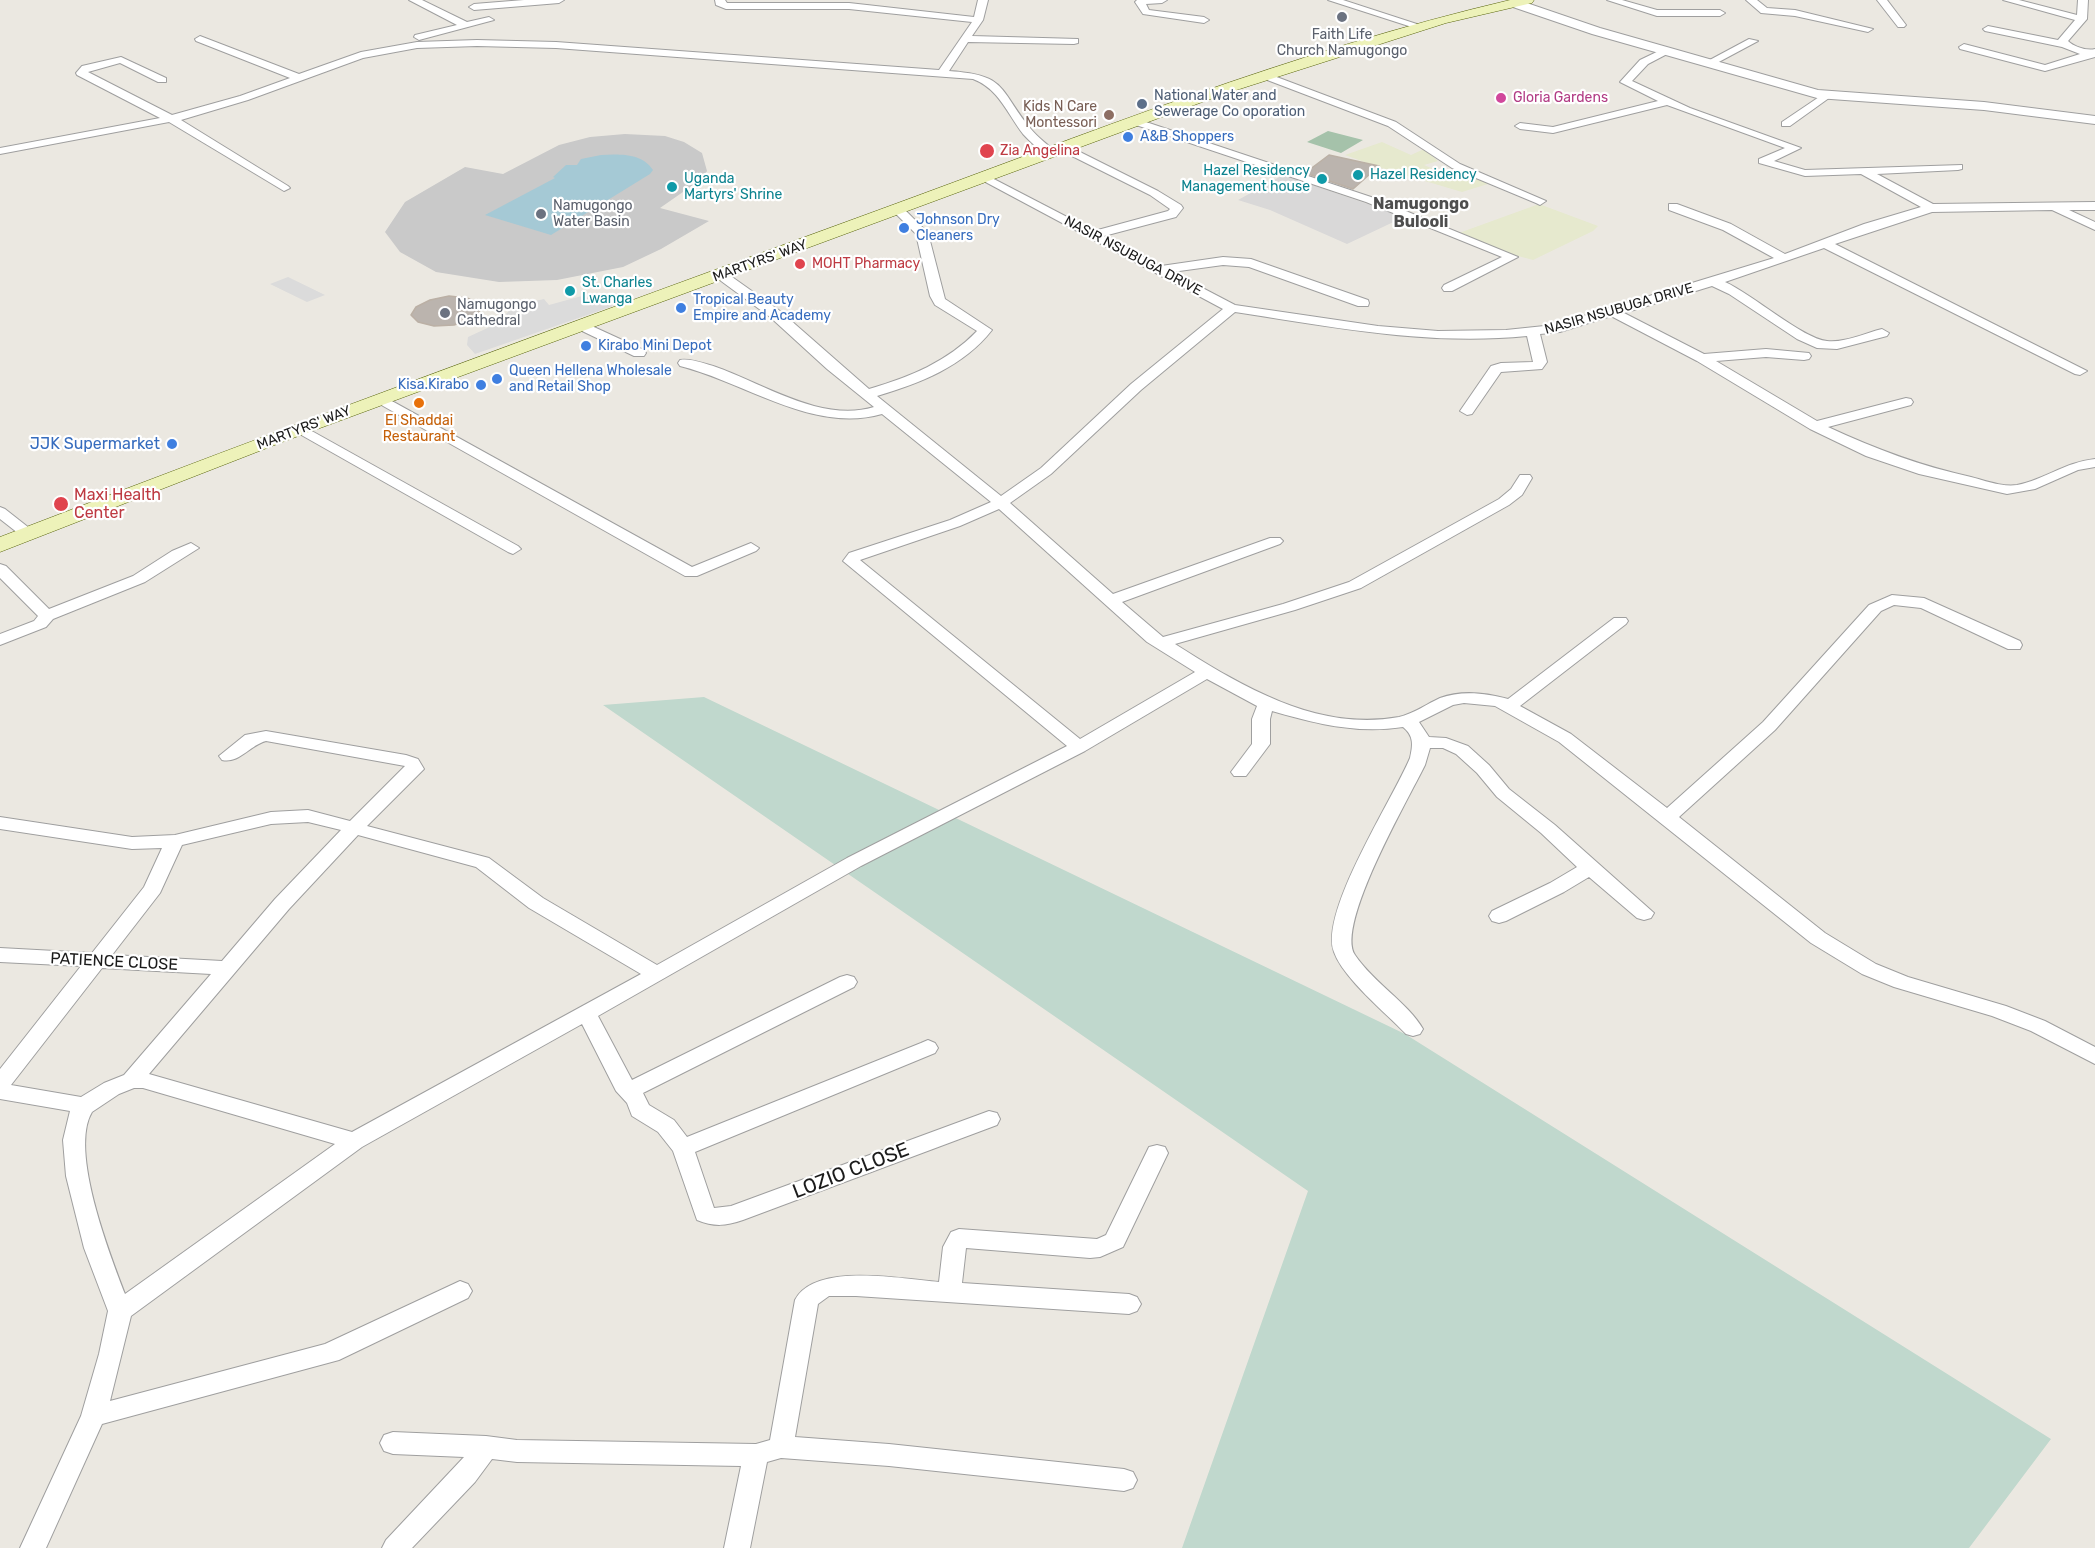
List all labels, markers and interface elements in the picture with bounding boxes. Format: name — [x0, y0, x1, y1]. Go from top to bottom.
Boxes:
marker: Faith Life Church Namugongo — [1335, 10, 1349, 24]
place label: Faith Life Church Namugongo — [1277, 27, 1407, 60]
place label: National Water and Sewerage Co oporation — [1154, 88, 1305, 120]
place label: Gloria Gardens — [1513, 90, 1608, 106]
marker: Gloria Gardens — [1494, 91, 1508, 105]
marker: National Water and Sewerage Co oporation — [1135, 97, 1149, 111]
place label: Kids N Care Montessori — [1023, 99, 1097, 132]
marker: Kids N Care Montessori — [1102, 108, 1116, 122]
place label: A&B Shoppers — [1140, 129, 1234, 145]
marker: A&B Shoppers — [1121, 130, 1135, 144]
marker: Zia Angelina — [978, 142, 996, 160]
place label: Zia Angelina — [1000, 143, 1080, 159]
place label: Hazel Residency Management house — [1181, 163, 1310, 196]
place label: Hazel Residency — [1370, 167, 1477, 183]
marker: Hazel Residency — [1351, 168, 1365, 182]
place label: Uganda Martyrs' Shrine — [684, 171, 782, 204]
marker: Hazel Residency Management house — [1315, 172, 1329, 186]
marker: Uganda Martyrs' Shrine — [665, 180, 679, 194]
district label: Namugongo Bulooli — [1373, 194, 1469, 232]
place label: Namugongo Water Basin — [553, 198, 633, 231]
marker: Namugongo Water Basin — [534, 207, 548, 221]
place label: Johnson Dry Cleaners — [916, 212, 1000, 244]
street label: NASIR NSUBUGA DRIVE — [1061, 212, 1205, 300]
marker: Johnson Dry Cleaners — [897, 221, 911, 235]
street label: MARTYRS' WAY — [710, 236, 810, 286]
place label: MOHT Pharmacy — [812, 256, 920, 272]
marker: MOHT Pharmacy — [793, 257, 807, 271]
place label: St. Charles Lwanga — [582, 275, 652, 308]
street label: NASIR NSUBUGA DRIVE — [1543, 280, 1695, 338]
marker: St. Charles Lwanga — [563, 284, 577, 298]
place label: Tropical Beauty Empire and Academy — [693, 292, 831, 324]
place label: Namugongo Cathedral — [457, 297, 537, 330]
marker: Tropical Beauty Empire and Academy — [674, 301, 688, 315]
marker: Namugongo Cathedral — [438, 306, 452, 320]
place label: Kirabo Mini Depot — [598, 338, 712, 354]
marker: Kirabo Mini Depot — [579, 339, 593, 353]
place label: Queen Hellena Wholesale and Retail Shop — [509, 363, 672, 396]
marker: Queen Hellena Wholesale and Retail Shop — [490, 372, 504, 386]
place label: Kisa.Kirabo — [398, 377, 469, 393]
marker: Kisa.Kirabo — [474, 378, 488, 392]
marker: El Shaddai Restaurant — [412, 396, 426, 410]
street label: MARTYRS' WAY — [255, 402, 353, 454]
place label: El Shaddai Restaurant — [383, 413, 455, 446]
place label: JJK Supermarket — [30, 434, 160, 454]
marker: JJK Supermarket — [165, 437, 179, 451]
place label: Maxi Health Center — [74, 485, 161, 523]
marker: Maxi Health Center — [52, 495, 70, 513]
street label: PATIENCE CLOSE — [50, 949, 178, 975]
street label: LOZIO CLOSE — [789, 1138, 913, 1204]

